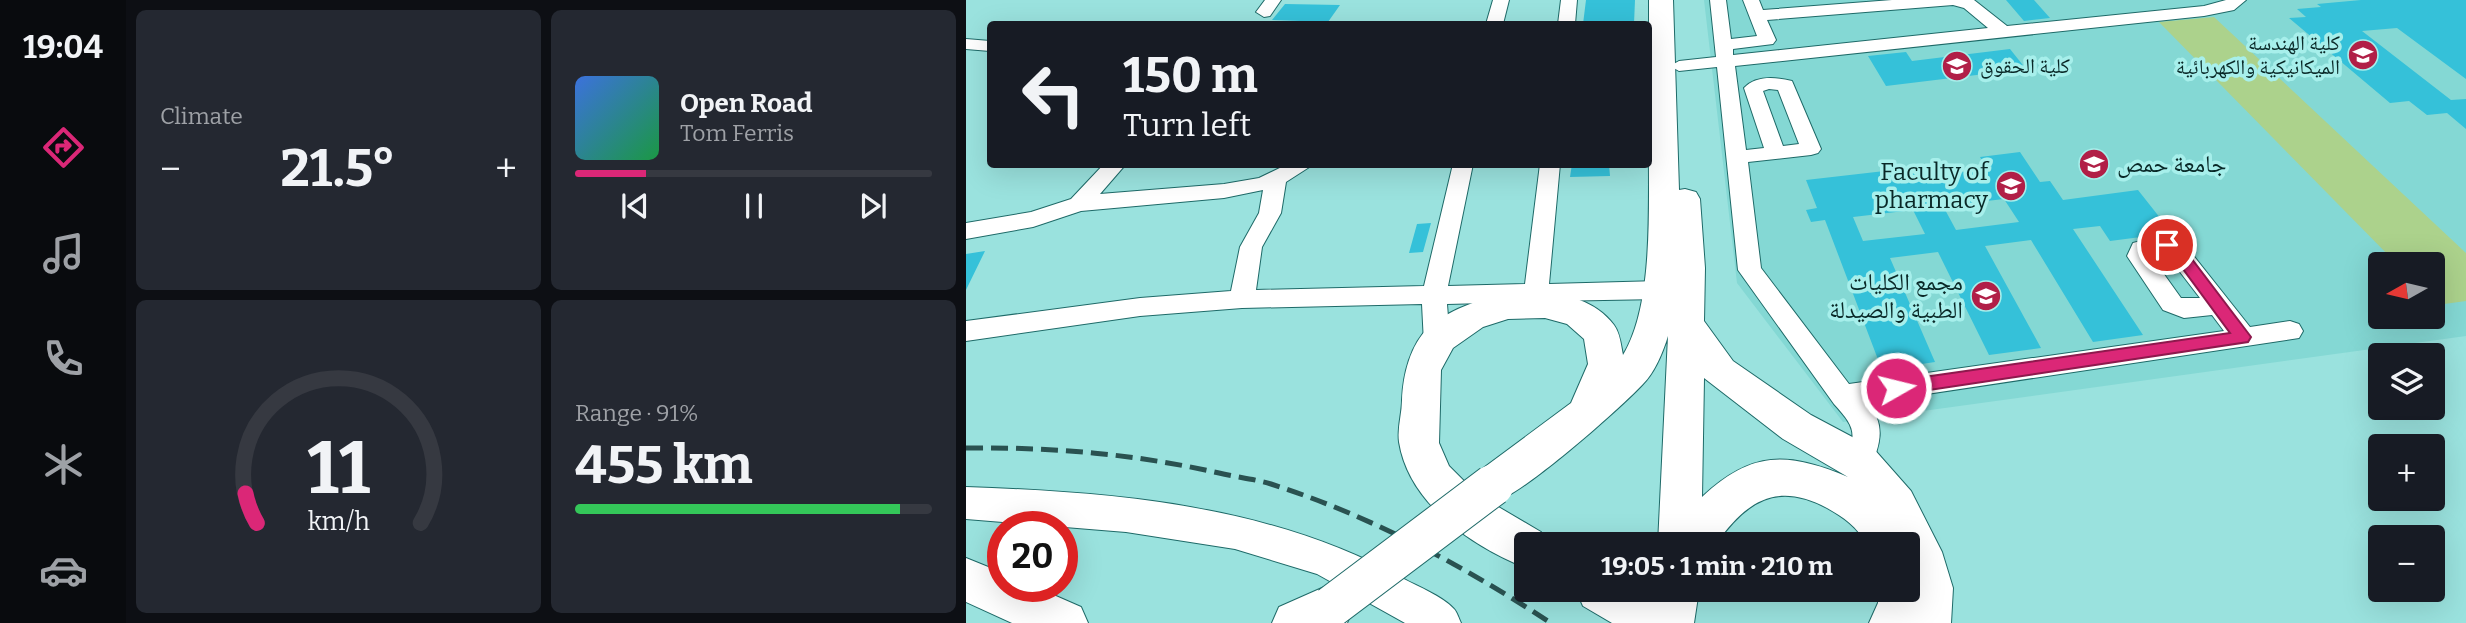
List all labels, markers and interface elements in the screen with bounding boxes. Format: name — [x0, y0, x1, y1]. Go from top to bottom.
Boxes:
text: 19:04 — [23, 28, 103, 66]
place label: كلية الهندسة الميكانيكية والكهربائية — [2176, 30, 2340, 80]
school or university icon: كلية الهندسة الميكانيكية والكهربائية — [2346, 38, 2380, 72]
text: 150 m — [1123, 46, 1258, 105]
icon: left — [1008, 49, 1099, 140]
school or university icon: كلية الحقوق — [1940, 49, 1974, 83]
place label: كلية الحقوق — [1980, 53, 2070, 79]
text: Open Road — [680, 88, 812, 119]
text: Climate — [160, 102, 243, 130]
text: Turn left — [1123, 106, 1251, 144]
text: Tom Ferris — [680, 119, 794, 147]
icon: directions — [39, 123, 88, 172]
text: 21.5° — [281, 137, 396, 200]
text: − — [160, 146, 181, 192]
text: + — [495, 146, 517, 192]
school or university icon: جامعة حمص — [2077, 147, 2111, 181]
place label: جامعة حمص — [2117, 150, 2226, 178]
place label: Faculty of pharmacy — [1875, 158, 1990, 214]
school or university icon: Faculty of pharmacy — [1994, 169, 2028, 203]
icon: previous — [616, 187, 654, 225]
icon: pause — [735, 187, 773, 225]
icon: next — [854, 187, 892, 225]
pin — [2137, 215, 2197, 275]
icon: arrive — [2148, 226, 2186, 264]
icon: music — [39, 229, 88, 278]
north arrow — [2368, 252, 2445, 329]
map controls — [2368, 252, 2445, 602]
place label: مجمع الكليات الطبية والصيدلة — [1829, 268, 1963, 324]
school or university icon: مجمع الكليات الطبية والصيدلة — [1969, 279, 2003, 313]
icon: phone — [39, 334, 88, 383]
button: layers — [2368, 343, 2445, 420]
position arrow — [1859, 351, 1933, 425]
text: Range · 91% — [575, 399, 698, 427]
text: 11 — [307, 425, 370, 512]
text: 455 km — [575, 434, 753, 497]
button: + — [2368, 434, 2445, 511]
icon: climate — [39, 440, 88, 489]
text: km/h — [308, 506, 370, 536]
speed limit sign: 20 — [987, 511, 1078, 602]
button: − — [2368, 525, 2445, 602]
icon: car — [39, 546, 88, 595]
text: 19:05 · 1 min · 210 m — [1601, 551, 1833, 582]

